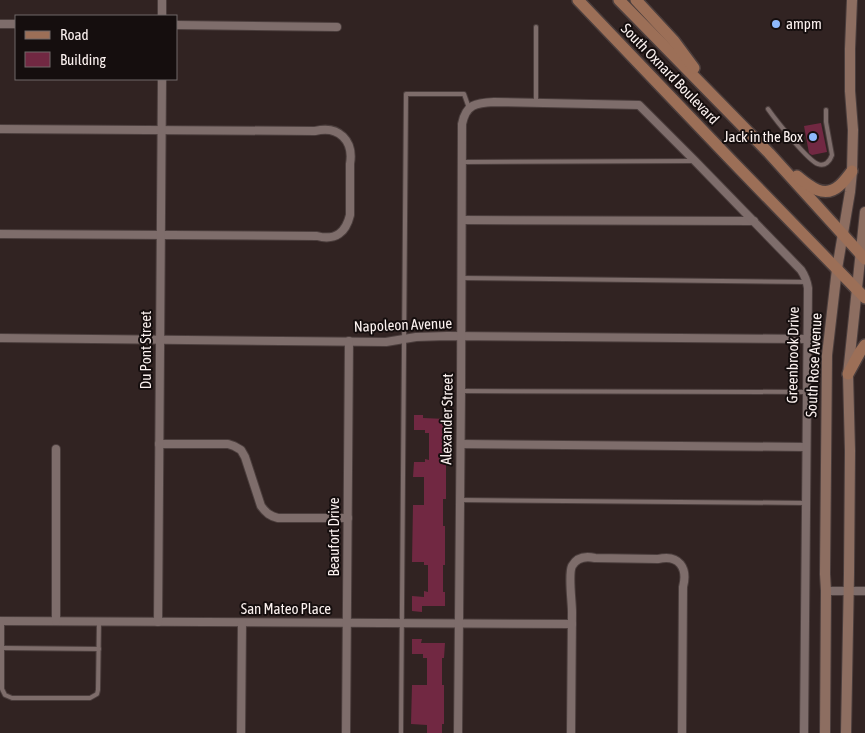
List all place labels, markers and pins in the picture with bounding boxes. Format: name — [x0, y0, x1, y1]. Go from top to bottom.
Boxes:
place label: ampm — [786, 15, 822, 32]
marker: ampm — [770, 18, 782, 30]
place label: Jack in the Box — [724, 128, 803, 145]
marker: Jack in the Box — [807, 131, 819, 143]

